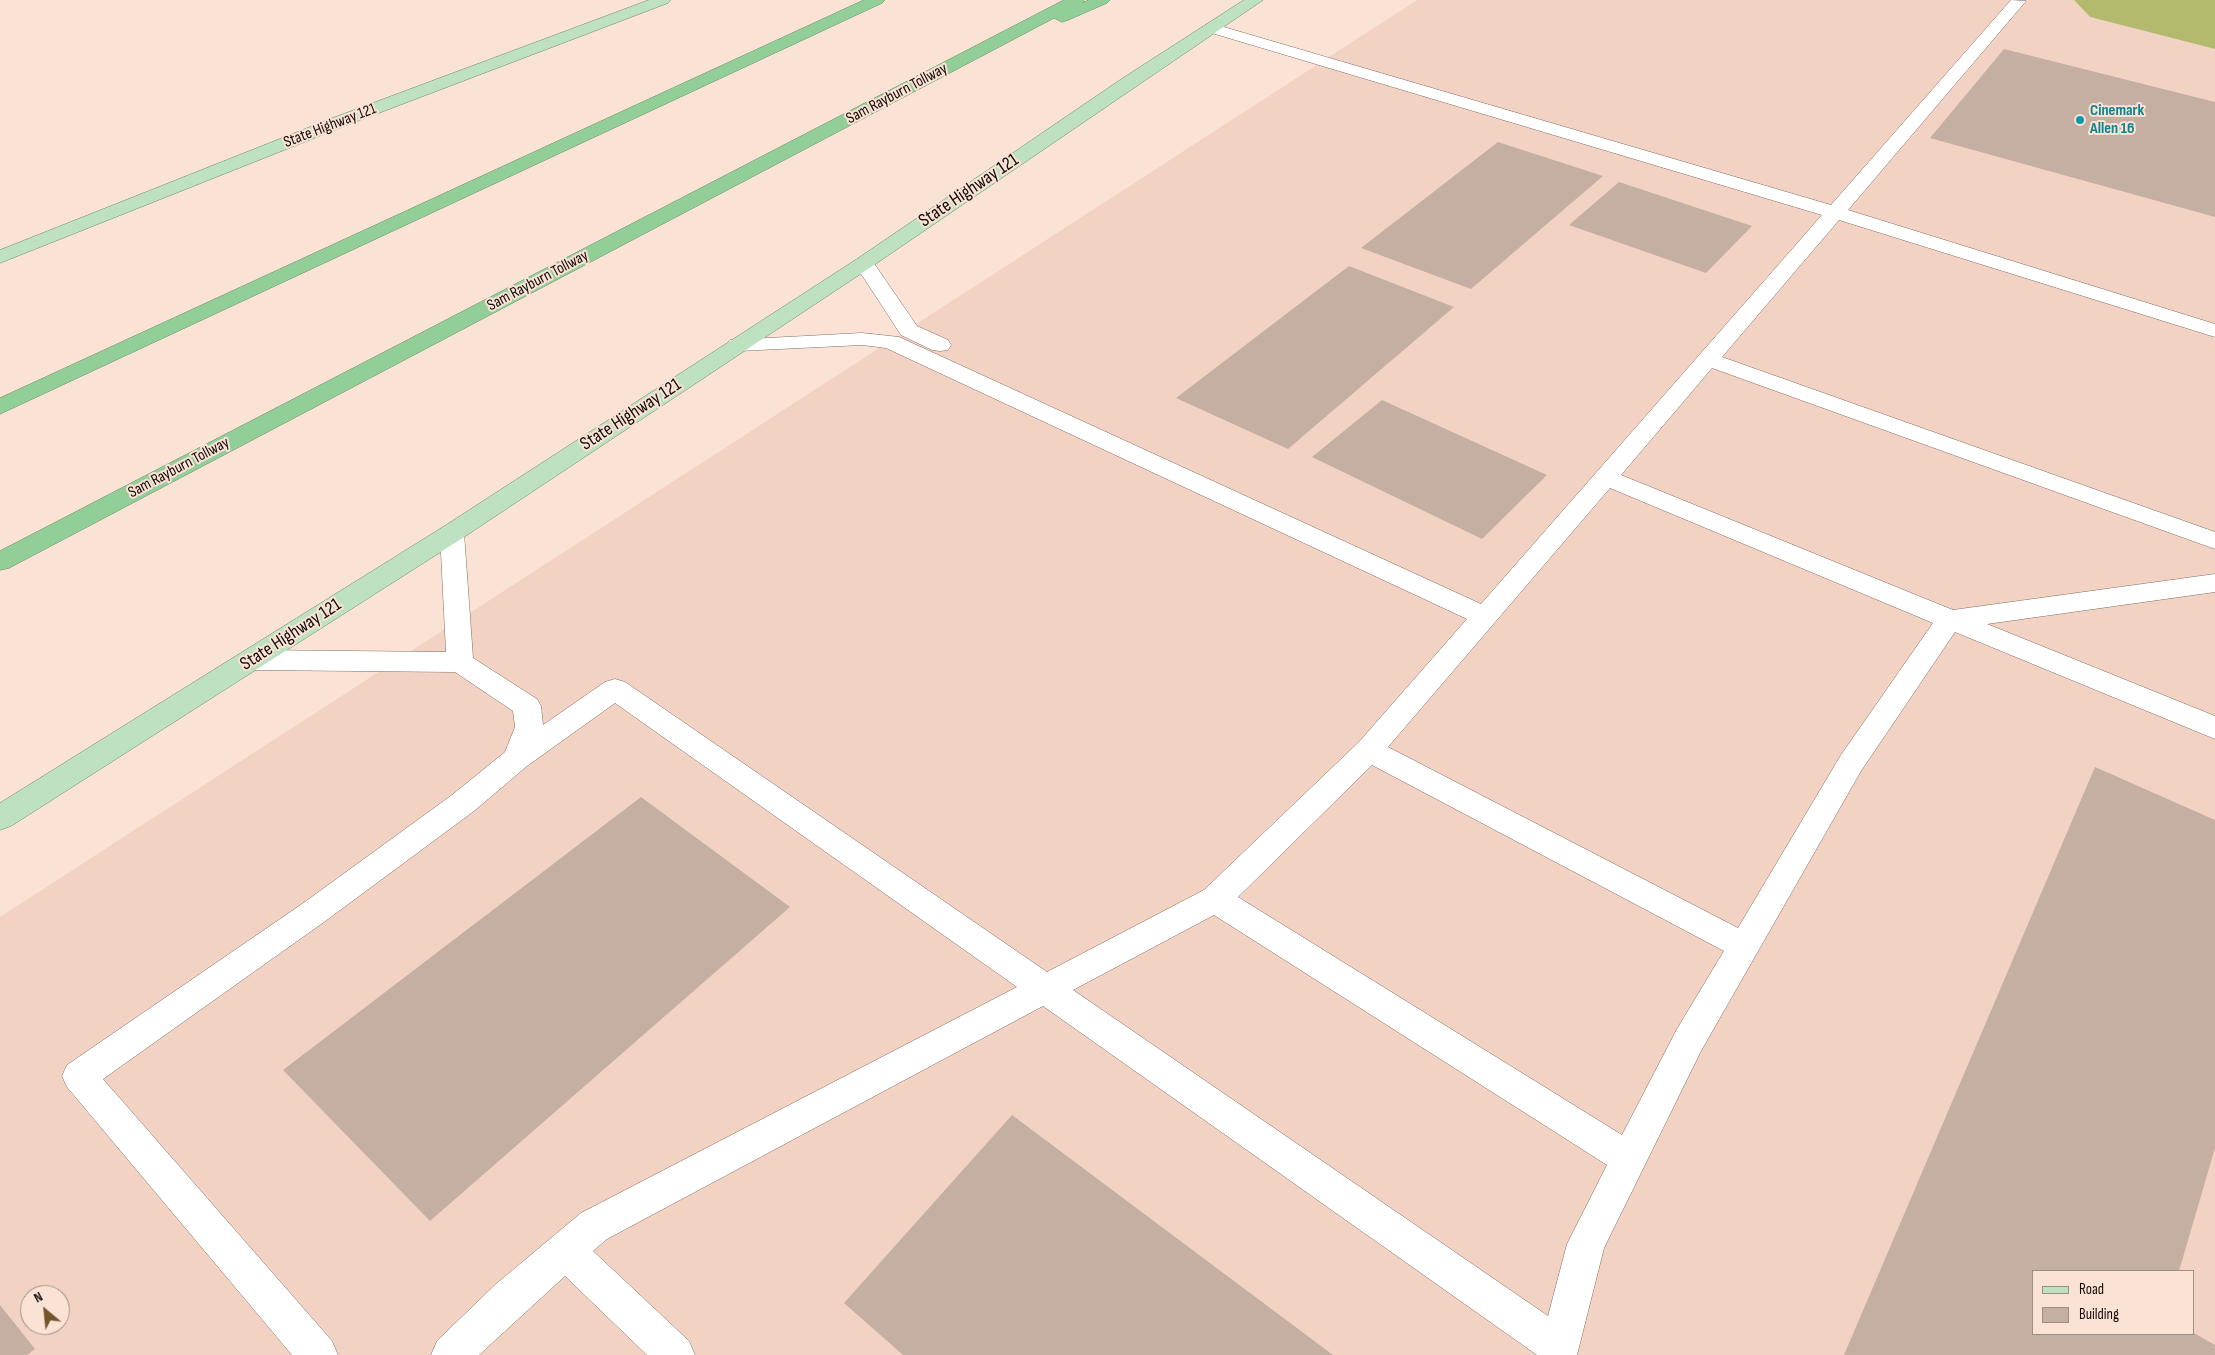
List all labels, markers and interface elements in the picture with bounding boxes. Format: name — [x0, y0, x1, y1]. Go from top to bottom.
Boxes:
street label: Sam Rayburn Tollway — [843, 59, 951, 129]
street label: State Highway 121 — [281, 100, 379, 152]
place label: Cinemark Allen 16 — [2090, 101, 2144, 139]
marker: Cinemark Allen 16 — [2074, 114, 2086, 126]
street label: State Highway 121 — [915, 149, 1023, 233]
street label: Sam Rayburn Tollway — [484, 246, 592, 316]
street label: State Highway 121 — [576, 374, 686, 456]
street label: Sam Rayburn Tollway — [125, 433, 233, 503]
street label: State Highway 121 — [236, 594, 346, 676]
legend — [2032, 1270, 2195, 1335]
text: Road — [2079, 1280, 2104, 1299]
north arrow — [20, 1285, 70, 1335]
text: N — [31, 1288, 45, 1306]
text: Building — [2079, 1305, 2119, 1324]

